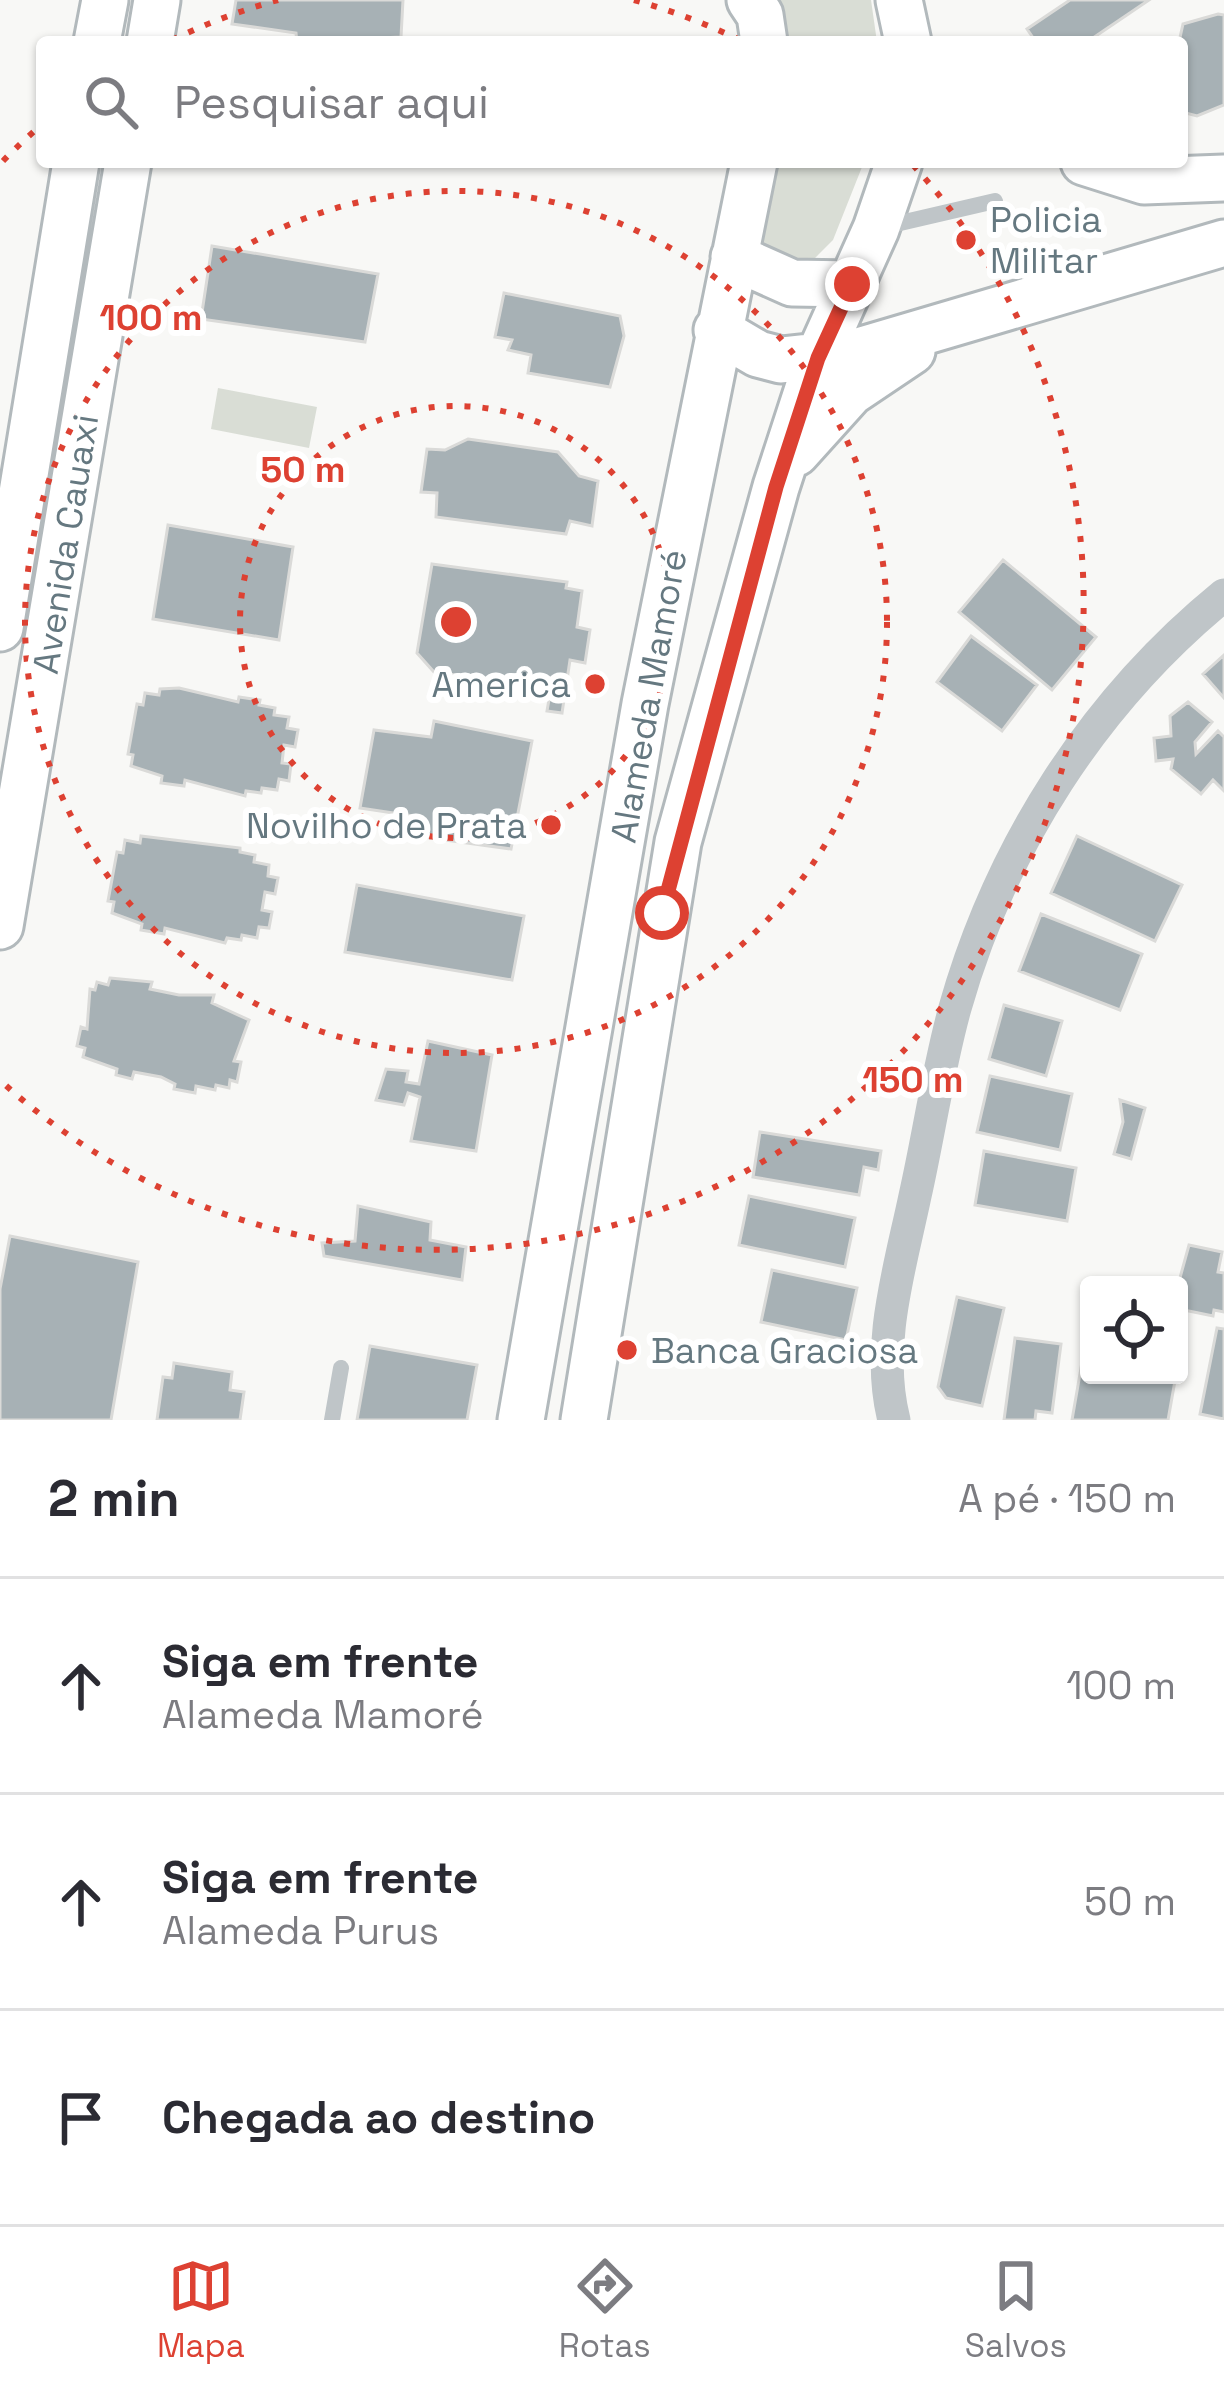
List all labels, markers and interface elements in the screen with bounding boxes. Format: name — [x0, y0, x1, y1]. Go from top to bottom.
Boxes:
search box — [36, 36, 1188, 168]
icon: search — [78, 69, 144, 135]
text: Pesquisar aqui — [174, 74, 489, 131]
place label: Policia Militar — [990, 197, 1102, 284]
marker: Policia Militar — [953, 227, 979, 253]
route end — [825, 257, 879, 311]
text: 100 m — [100, 295, 202, 341]
street label: Avenida Cauaxi — [23, 411, 109, 677]
text: 50 m — [261, 447, 345, 493]
street label: Alameda Mamoré — [601, 546, 697, 846]
centre of rings — [435, 601, 477, 643]
place label: America — [431, 662, 571, 708]
marker: America — [582, 671, 608, 697]
place label: Novilho de Prata — [246, 803, 527, 849]
marker: Novilho de Prata — [538, 812, 564, 838]
route start — [635, 886, 689, 940]
text: 150 m — [862, 1057, 964, 1103]
map controls — [1080, 1276, 1188, 1384]
button: locate — [1080, 1276, 1188, 1384]
place label: Banca Graciosa — [651, 1328, 918, 1374]
marker: Banca Graciosa — [614, 1337, 640, 1363]
text: 2 min — [48, 1466, 180, 1531]
text: A pé · 150 m — [958, 1474, 1176, 1523]
text: Siga em frente — [162, 1633, 479, 1690]
icon: ahead — [48, 1653, 114, 1719]
text: 100 m — [1066, 1661, 1176, 1710]
text: Alameda Mamoré — [162, 1690, 484, 1739]
text: Siga em frente — [162, 1849, 479, 1906]
icon: ahead — [48, 1869, 114, 1935]
text: 50 m — [1084, 1877, 1176, 1926]
text: Alameda Purus — [162, 1906, 439, 1955]
icon: arrive — [48, 2085, 114, 2151]
text: Chegada ao destino — [162, 2089, 595, 2146]
tab: Mapa — [157, 2253, 245, 2367]
tab: Rotas — [559, 2253, 651, 2367]
tab: Salvos — [965, 2253, 1067, 2367]

